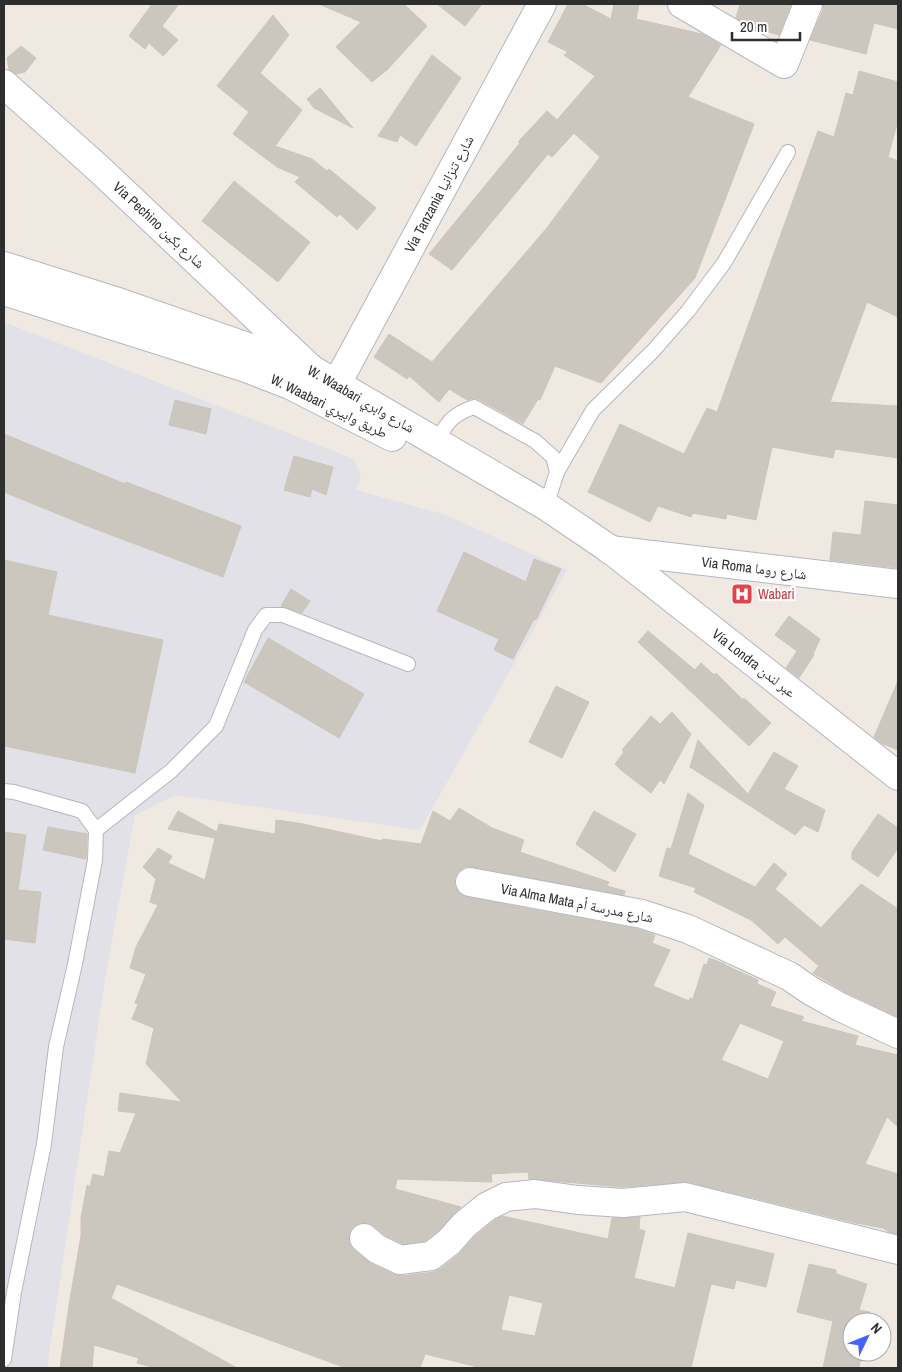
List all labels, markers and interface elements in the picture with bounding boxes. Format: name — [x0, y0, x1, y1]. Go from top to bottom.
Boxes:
scale bar — [732, 10, 800, 42]
text: 20 m — [740, 16, 767, 37]
street label: Via Tanzania شارع تنزانيا — [400, 132, 478, 256]
street label: Via Pechino شارع بكين — [109, 178, 209, 273]
street label: W. Waabari شارع وابري — [303, 361, 418, 439]
street label: W. Waabari طريق وابيري — [267, 370, 390, 444]
street label: Via Roma شارع روما — [700, 553, 808, 584]
hospital icon: Wabari — [730, 582, 754, 606]
place label: Wabari — [758, 585, 795, 603]
street label: Vía Londra عبر لندن — [709, 625, 799, 701]
street label: Via Alma Mata شارع مدرسة أم — [499, 879, 655, 928]
north arrow — [842, 1312, 892, 1362]
text: N — [867, 1319, 886, 1337]

